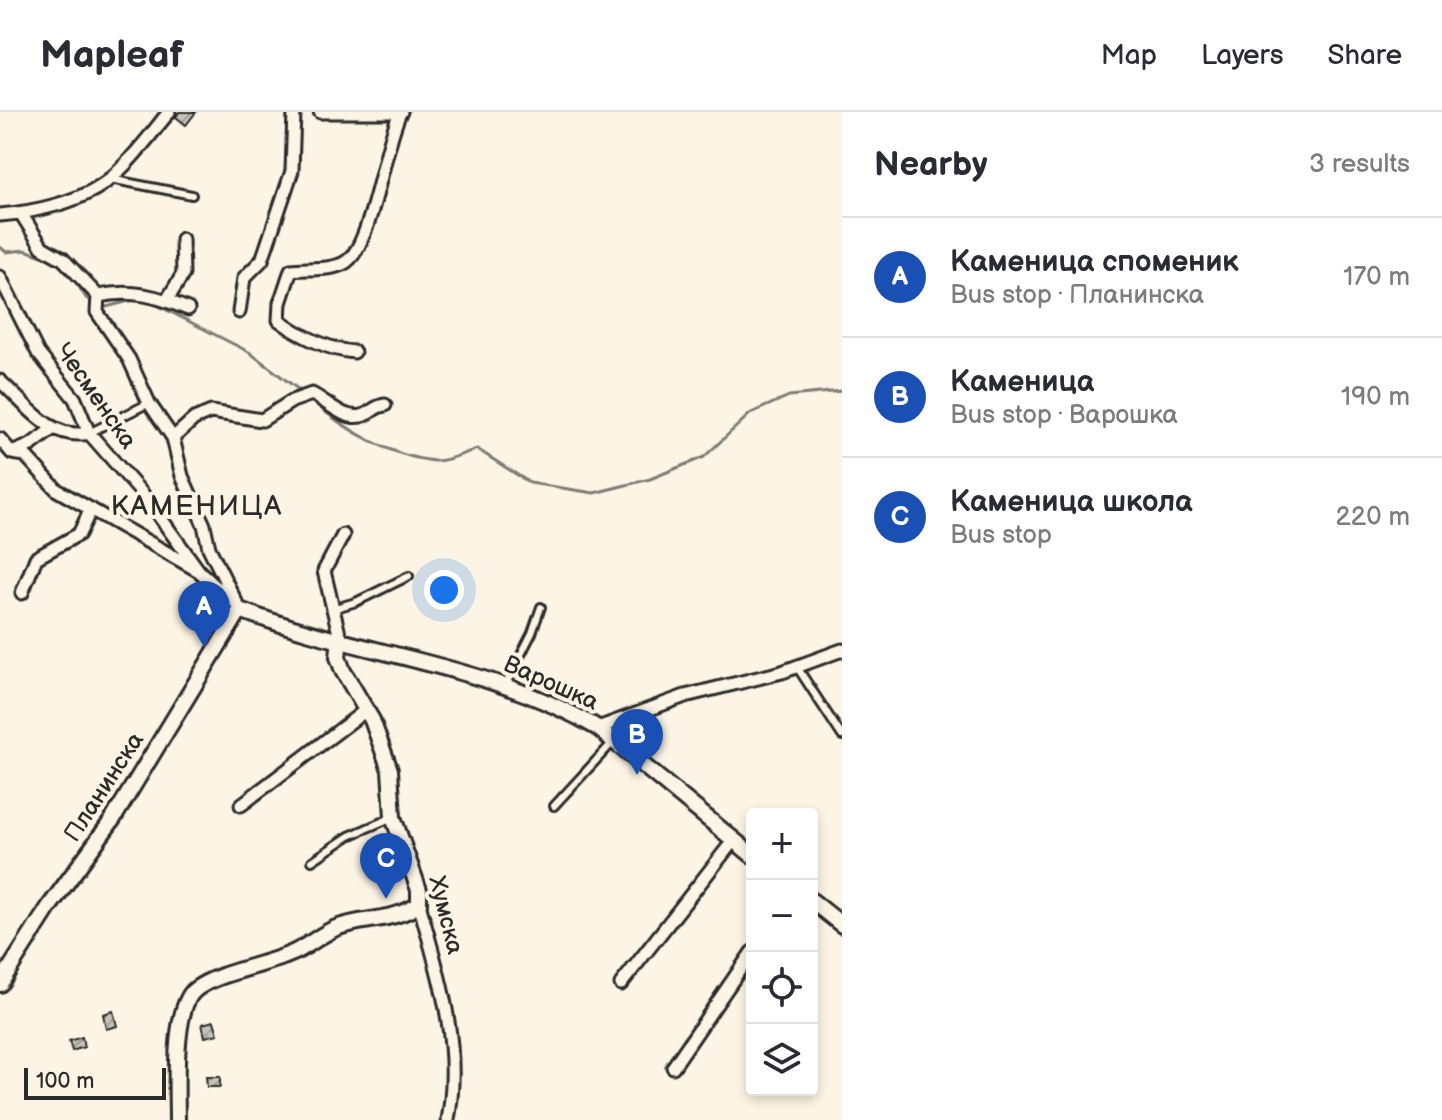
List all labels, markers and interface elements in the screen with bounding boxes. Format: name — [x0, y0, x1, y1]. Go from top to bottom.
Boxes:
text: Mapleaf — [40, 33, 184, 78]
text: Map — [1101, 39, 1157, 72]
text: Layers — [1201, 39, 1284, 72]
text: Share — [1328, 39, 1402, 72]
text: Nearby — [874, 144, 988, 185]
text: 3 results — [1309, 149, 1410, 180]
text: Каменица споменик — [950, 244, 1239, 280]
text: A — [892, 262, 908, 293]
text: 170 m — [1343, 262, 1410, 293]
text: Bus stop · Планинска — [950, 280, 1204, 311]
street label: Чесменска — [49, 338, 143, 454]
text: Каменица — [950, 364, 1094, 400]
text: B — [891, 382, 909, 413]
text: 190 m — [1341, 382, 1410, 413]
text: Bus stop · Варошка — [950, 400, 1178, 431]
text: Каменица школа — [950, 484, 1193, 520]
district label: КАМЕНИЦА — [111, 490, 283, 523]
text: C — [891, 502, 909, 533]
text: 220 m — [1336, 502, 1410, 533]
text: Bus stop — [950, 520, 1052, 551]
your location — [424, 570, 464, 610]
pin: A — [178, 581, 230, 647]
street label: Варошка — [499, 649, 603, 717]
pin: B — [611, 709, 663, 775]
street label: Планинска — [58, 727, 150, 847]
map controls — [746, 808, 818, 1096]
button: + — [746, 808, 818, 880]
pin: C — [360, 833, 412, 899]
street label: Хумска — [422, 873, 470, 957]
button: − — [746, 880, 818, 952]
button: locate — [746, 952, 818, 1024]
button: layers — [746, 1024, 818, 1096]
scale bar — [24, 1064, 166, 1100]
text: 100 m — [36, 1068, 95, 1095]

